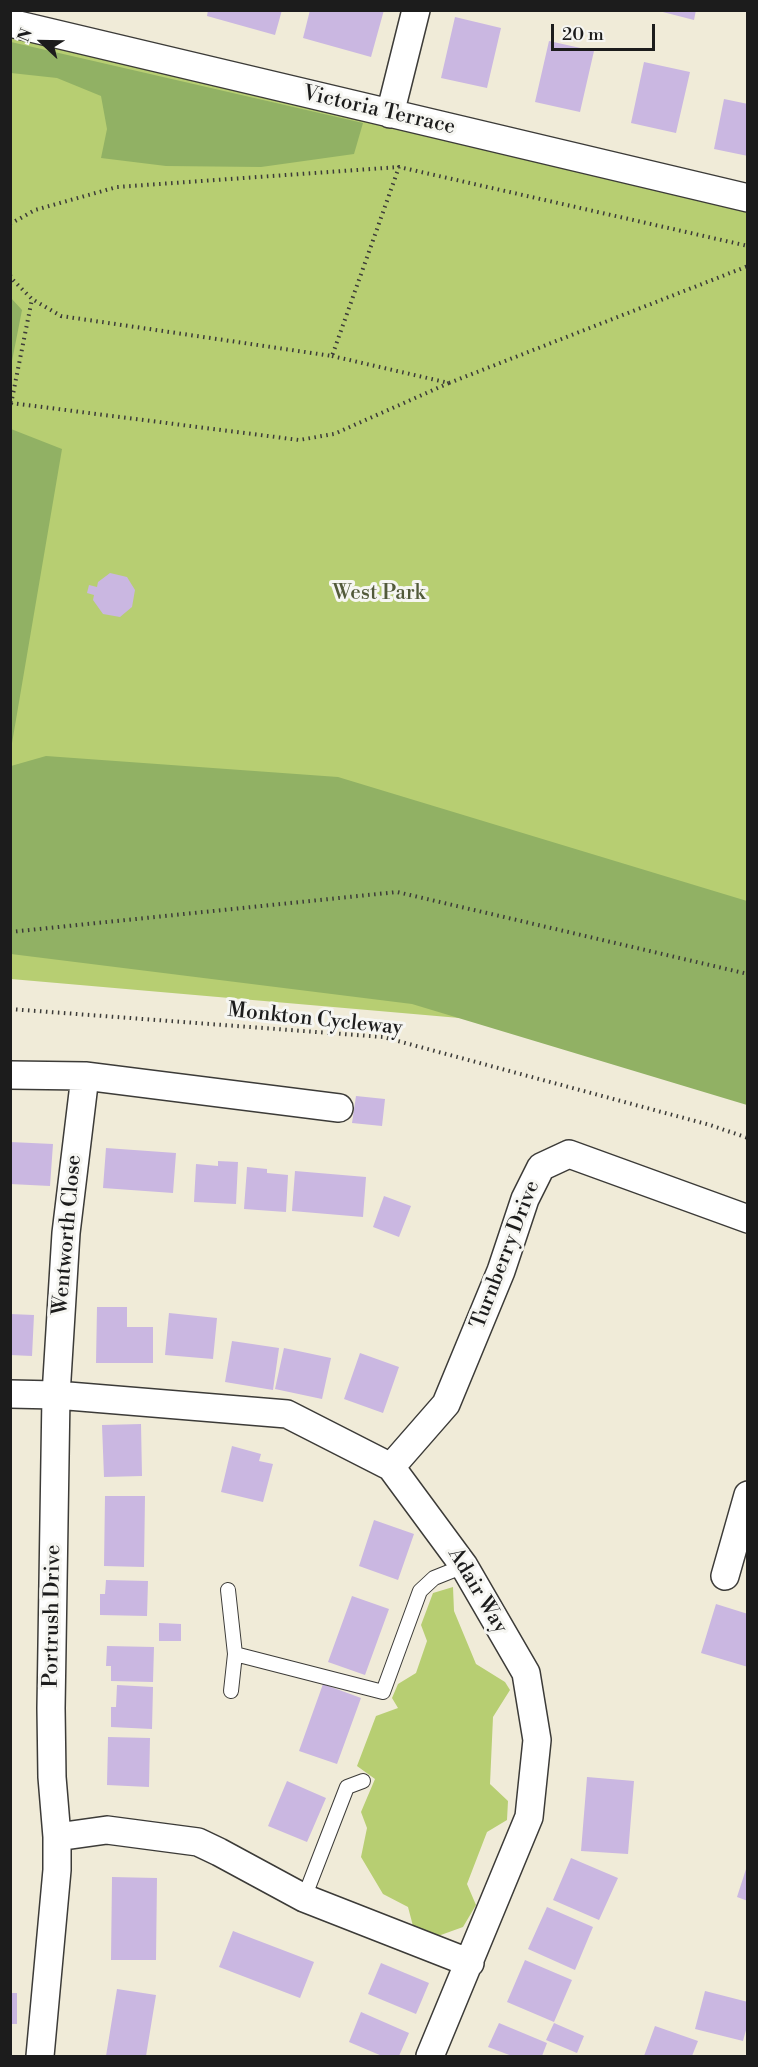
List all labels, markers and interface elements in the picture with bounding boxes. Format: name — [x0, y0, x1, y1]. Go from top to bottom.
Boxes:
north arrow — [12, 12, 72, 72]
scale bar — [554, 12, 658, 50]
text: 20 m — [562, 23, 604, 46]
text: N — [14, 26, 37, 45]
street label: Victoria Terrace — [300, 81, 458, 141]
park label: West Park — [332, 581, 426, 607]
street label: Monkton Cycleway — [226, 998, 404, 1042]
street label: Wentworth Close — [48, 1154, 88, 1316]
street label: Turnberry Drive — [466, 1177, 546, 1333]
street label: Portrush Drive — [39, 1544, 67, 1688]
street label: Adair Way — [442, 1544, 512, 1638]

